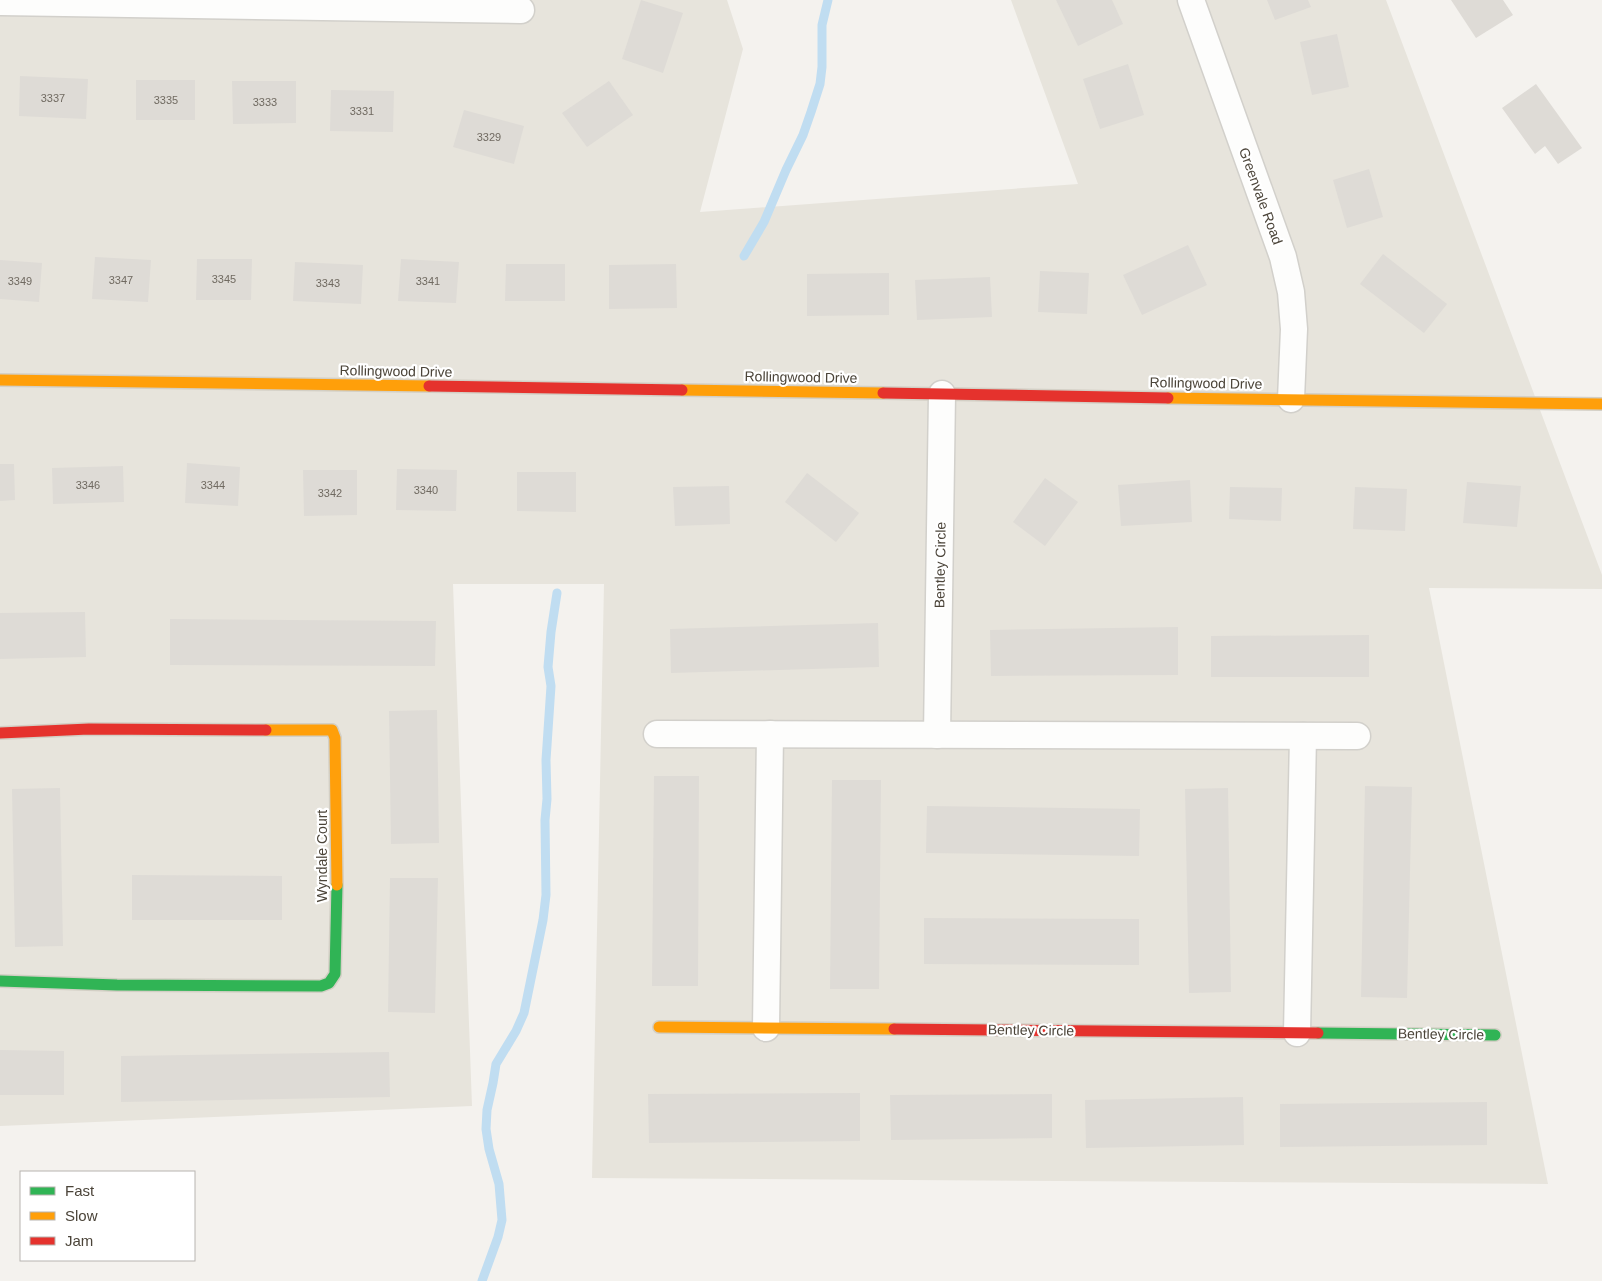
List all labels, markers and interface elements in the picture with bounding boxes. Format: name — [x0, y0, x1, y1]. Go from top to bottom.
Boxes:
house number: 3337 — [41, 92, 65, 104]
house number: 3335 — [154, 94, 178, 106]
house number: 3333 — [253, 96, 277, 108]
house number: 3331 — [350, 105, 374, 117]
house number: 3329 — [477, 131, 501, 143]
street label: Greenvale Road — [1236, 145, 1286, 247]
house number: 3345 — [212, 273, 236, 285]
house number: 3347 — [109, 274, 133, 286]
house number: 3349 — [8, 275, 32, 287]
house number: 3341 — [416, 275, 440, 287]
house number: 3343 — [316, 277, 340, 289]
street label: Rollingwood Drive — [339, 362, 453, 380]
street label: Rollingwood Drive — [744, 368, 858, 386]
street label: Rollingwood Drive — [1149, 374, 1263, 392]
house number: 3346 — [76, 479, 100, 491]
house number: 3344 — [201, 479, 225, 491]
house number: 3340 — [414, 484, 438, 496]
house number: 3342 — [318, 487, 342, 499]
street label: Bentley Circle — [931, 521, 949, 608]
street label: Wyndale Court — [314, 810, 330, 902]
street label: Bentley Circle — [988, 1021, 1075, 1039]
street label: Bentley Circle — [1398, 1025, 1485, 1043]
legend — [20, 1171, 195, 1261]
text: Fast — [65, 1182, 95, 1199]
text: Slow — [65, 1207, 98, 1224]
text: Jam — [65, 1232, 93, 1249]

